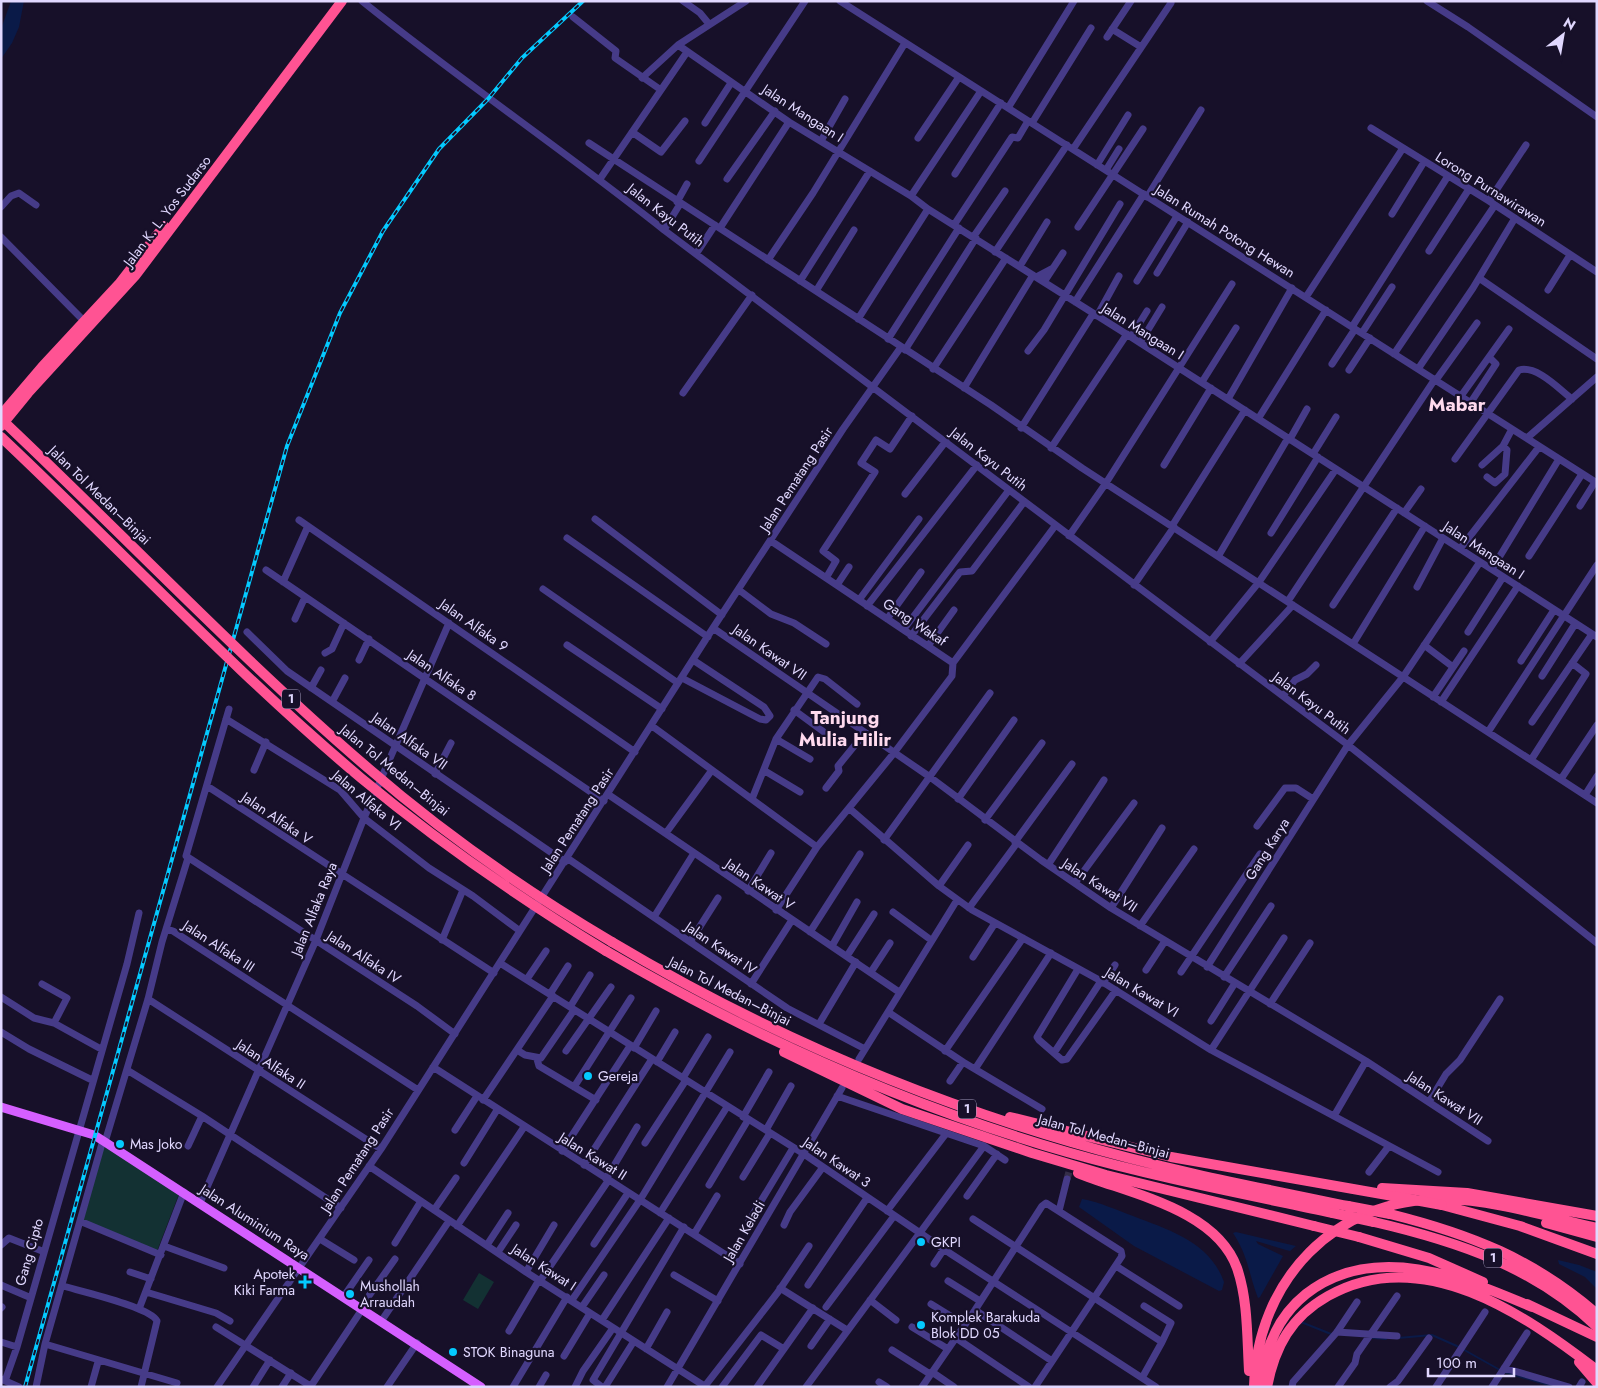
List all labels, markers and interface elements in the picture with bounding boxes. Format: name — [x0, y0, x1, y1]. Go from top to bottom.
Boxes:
north arrow — [1538, 10, 1588, 60]
text: N — [1560, 12, 1580, 35]
street label: Jalan Mangaan I — [757, 78, 848, 147]
street label: Lorong Purnawirawan — [1432, 147, 1550, 231]
street label: Jalan K. L. Yos Sudarso — [117, 151, 216, 272]
street label: Jalan Kayu Putih — [622, 177, 709, 252]
street label: Jalan Rumah Potong Hewan — [1149, 179, 1299, 282]
street label: Jalan Mangaan I — [1096, 297, 1188, 364]
district label: Mabar — [1429, 391, 1486, 418]
street label: Jalan Kayu Putih — [945, 421, 1032, 496]
street label: Jalan Pematang Pasir — [753, 422, 838, 537]
street label: Jalan Tol Medan–Binjai — [43, 439, 156, 549]
street label: Jalan Mangaan I — [1438, 515, 1529, 584]
street label: Jalan Alfaka 9 — [434, 593, 512, 656]
street label: Gang Wakaf — [879, 593, 952, 651]
street label: Jalan Kawat VII — [727, 618, 811, 685]
street label: Jalan Alfaka 8 — [402, 643, 481, 706]
street label: Jalan Kayu Putih — [1267, 666, 1355, 739]
road number: 1 — [282, 690, 300, 709]
district label: Tanjung Mulia Hilir — [799, 704, 891, 753]
street label: Jalan Alfaka VII — [367, 706, 452, 774]
street label: Jalan Tol Medan–Binjai — [335, 718, 454, 820]
street label: Jalan Pematang Pasir — [534, 763, 619, 878]
street label: Jalan Alfaka VI — [327, 764, 406, 835]
street label: Jalan Alfaka V — [236, 786, 317, 849]
street label: Gang Karya — [1240, 814, 1294, 884]
street label: Jalan Kawat V — [720, 852, 799, 915]
street label: Jalan Kawat VII — [1057, 852, 1142, 917]
street label: Jalan Alfaka Raya — [285, 859, 342, 961]
street label: Jalan Alfaka III — [177, 914, 259, 977]
street label: Jalan Kawat IV — [679, 915, 761, 980]
street label: Jalan Alfaka IV — [321, 924, 406, 989]
street label: Jalan Tol Medan–Binjai — [663, 950, 795, 1031]
street label: Jalan Kawat VI — [1100, 961, 1183, 1022]
street label: Jalan Alfaka II — [231, 1033, 309, 1094]
street label: Jalan Kawat VII — [1402, 1065, 1487, 1130]
place label: Gereja — [598, 1066, 638, 1086]
marker: Gereja — [582, 1070, 594, 1082]
road number: 1 — [958, 1100, 976, 1118]
street label: Jalan Pematang Pasir — [314, 1103, 399, 1218]
street label: Jalan Tol Medan–Binjai — [1034, 1108, 1172, 1163]
street label: Jalan Kawat II — [553, 1126, 631, 1185]
street label: Jalan Kawat 3 — [798, 1131, 875, 1192]
place label: Mas Joko — [130, 1134, 183, 1154]
marker: Mas Joko — [114, 1138, 126, 1150]
street label: Jalan Aluminium Raya — [195, 1178, 314, 1265]
street label: Jalan Keladi — [717, 1197, 770, 1267]
street label: Gang Cipto — [10, 1216, 48, 1288]
place label: GKPI — [931, 1232, 961, 1252]
marker: GKPI — [915, 1236, 927, 1248]
street label: Jalan Kawat I — [506, 1238, 580, 1295]
road number: 1 — [1484, 1248, 1502, 1268]
place label: Apotek Kiki Farma — [234, 1264, 296, 1300]
marker: Apotek Kiki Farma — [299, 1276, 311, 1288]
place label: Mushollah Arraudah — [360, 1276, 420, 1312]
marker: Mushollah Arraudah — [344, 1288, 356, 1300]
place label: Komplek Barakuda Blok DD 05 — [931, 1307, 1040, 1343]
marker: Komplek Barakuda Blok DD 05 — [915, 1319, 927, 1331]
place label: STOK Binaguna — [463, 1342, 555, 1362]
marker: STOK Binaguna — [447, 1346, 459, 1358]
scale bar — [1428, 1346, 1514, 1378]
text: 100 m — [1436, 1352, 1477, 1374]

